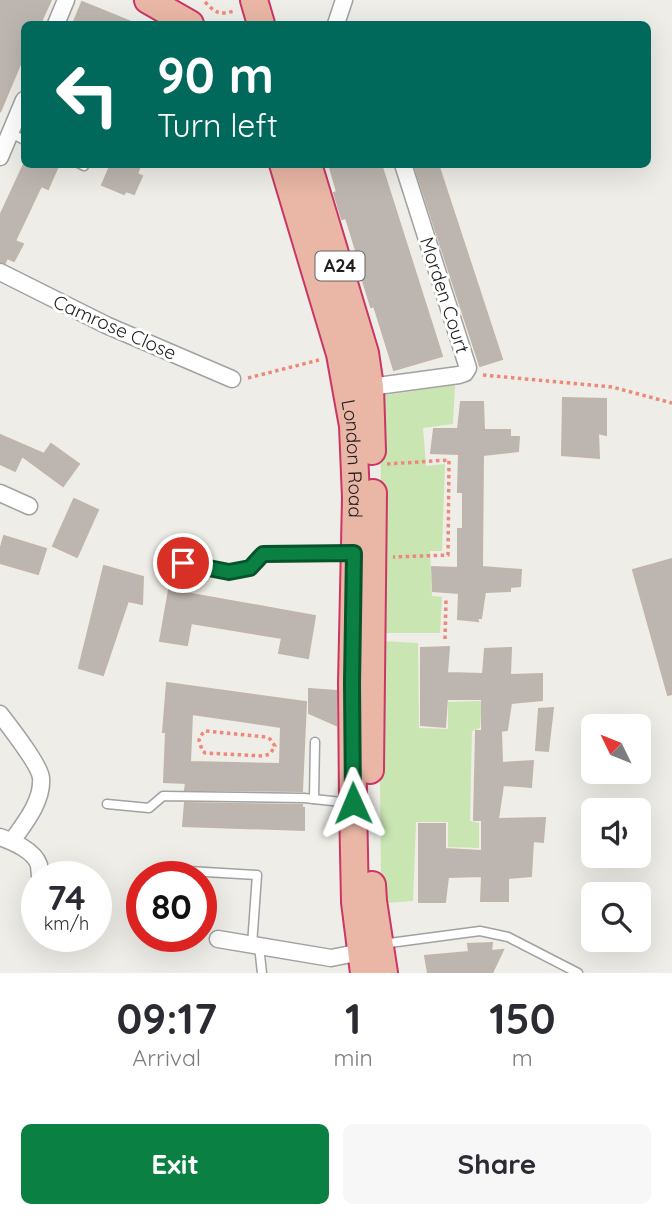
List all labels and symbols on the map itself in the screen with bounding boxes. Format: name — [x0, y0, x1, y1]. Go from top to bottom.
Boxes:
street label: Morden Court — [415, 234, 475, 356]
road number: A24 — [316, 252, 364, 280]
street label: Camrose Close — [50, 289, 180, 365]
street label: London Road — [336, 397, 368, 518]
pin — [153, 533, 213, 593]
north arrow — [581, 714, 651, 784]
position arrow — [316, 766, 390, 840]
speed limit sign: 80 — [126, 861, 217, 952]

